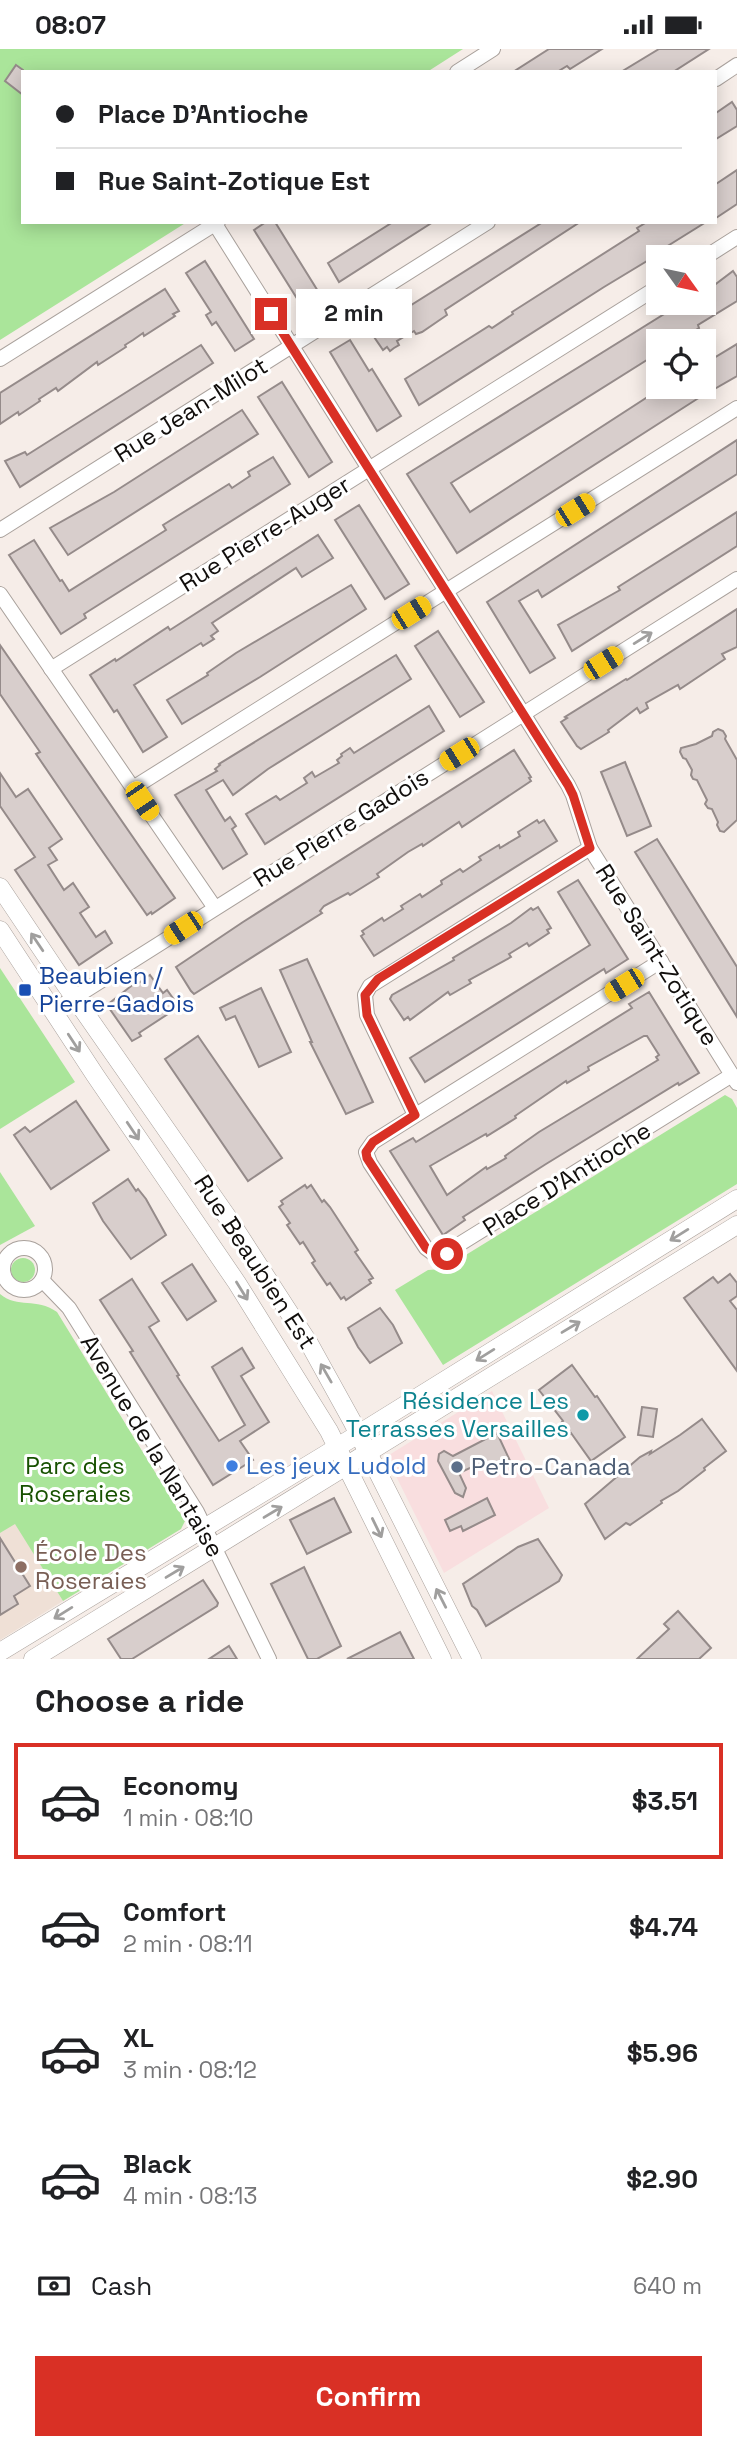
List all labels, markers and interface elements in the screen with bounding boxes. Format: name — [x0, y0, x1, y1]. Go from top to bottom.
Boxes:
text: 08:07 — [35, 8, 106, 42]
text: Place D'Antioche — [98, 97, 309, 131]
text: Rue Saint-Zotique Est — [98, 164, 370, 198]
north arrow — [646, 245, 716, 315]
map controls — [646, 245, 716, 399]
callout: 2 min — [296, 289, 411, 339]
route end — [255, 298, 287, 330]
text: 2 min — [324, 298, 384, 328]
button: locate — [646, 329, 716, 399]
street label: Rue Jean-Milot — [108, 350, 273, 469]
street label: Rue Pierre-Auger — [174, 469, 356, 599]
car — [552, 490, 599, 530]
car — [388, 593, 435, 633]
one-way arrow — [633, 630, 653, 644]
car — [580, 643, 627, 683]
car — [436, 734, 483, 774]
street label: Rue Pierre Gadois — [247, 761, 434, 894]
car — [122, 778, 163, 824]
street label: Rue Saint-Zotique — [589, 858, 726, 1052]
car — [160, 908, 207, 948]
one-way arrow — [29, 933, 44, 952]
place label: Beaubien / Pierre-Gadois — [39, 960, 194, 1019]
car — [601, 965, 648, 1005]
marker: Beaubien / Pierre-Gadois — [17, 982, 33, 998]
one-way arrow — [67, 1033, 81, 1052]
street label: Place D'Antioche — [477, 1114, 657, 1243]
one-way arrow — [126, 1121, 140, 1140]
street label: Rue Beaubien Est — [187, 1169, 323, 1355]
one-way arrow — [670, 1229, 690, 1243]
route start — [431, 1238, 463, 1270]
one-way arrow — [236, 1281, 250, 1301]
one-way arrow — [561, 1319, 581, 1333]
street label: Avenue de la Nantaise — [74, 1329, 231, 1563]
one-way arrow — [476, 1348, 496, 1362]
one-way arrow — [319, 1364, 333, 1384]
place label: Résidence Les Terrasses Versailles — [346, 1385, 569, 1444]
marker: Résidence Les Terrasses Versailles — [575, 1407, 591, 1423]
park label: Parc des Roseraies — [19, 1450, 131, 1509]
place label: Les jeux Ludold — [246, 1450, 427, 1481]
place label: Petro-Canada — [471, 1451, 631, 1482]
marker: Les jeux Ludold — [224, 1458, 240, 1474]
marker: Petro-Canada — [449, 1459, 465, 1475]
one-way arrow — [263, 1505, 283, 1519]
one-way arrow — [370, 1517, 384, 1538]
place label: École Des Roseraies — [35, 1537, 147, 1596]
marker: École Des Roseraies — [13, 1559, 29, 1575]
one-way arrow — [164, 1565, 184, 1579]
one-way arrow — [434, 1588, 448, 1609]
one-way arrow — [53, 1607, 73, 1621]
text: Choose a ride — [35, 1681, 245, 1721]
text: Economy — [123, 1769, 239, 1803]
icon: car — [39, 1770, 102, 1833]
text: $3.51 — [632, 1784, 698, 1818]
text: 1 min · 08:10 — [123, 1803, 253, 1833]
text: Comfort — [123, 1895, 226, 1929]
icon: car — [39, 1896, 102, 1959]
text: $4.74 — [629, 1910, 698, 1944]
text: 2 min · 08:11 — [123, 1929, 253, 1959]
text: XL — [123, 2021, 154, 2055]
icon: car — [39, 2022, 102, 2085]
text: $5.96 — [627, 2036, 698, 2070]
text: 3 min · 08:12 — [123, 2055, 257, 2085]
text: Black — [123, 2147, 192, 2181]
icon: car — [39, 2148, 102, 2211]
text: $2.90 — [626, 2162, 698, 2196]
text: 4 min · 08:13 — [123, 2181, 257, 2211]
icon: cash — [35, 2267, 73, 2305]
text: Cash — [91, 2269, 152, 2303]
text: 640 m — [633, 2271, 702, 2301]
button: Confirm — [35, 2356, 702, 2436]

